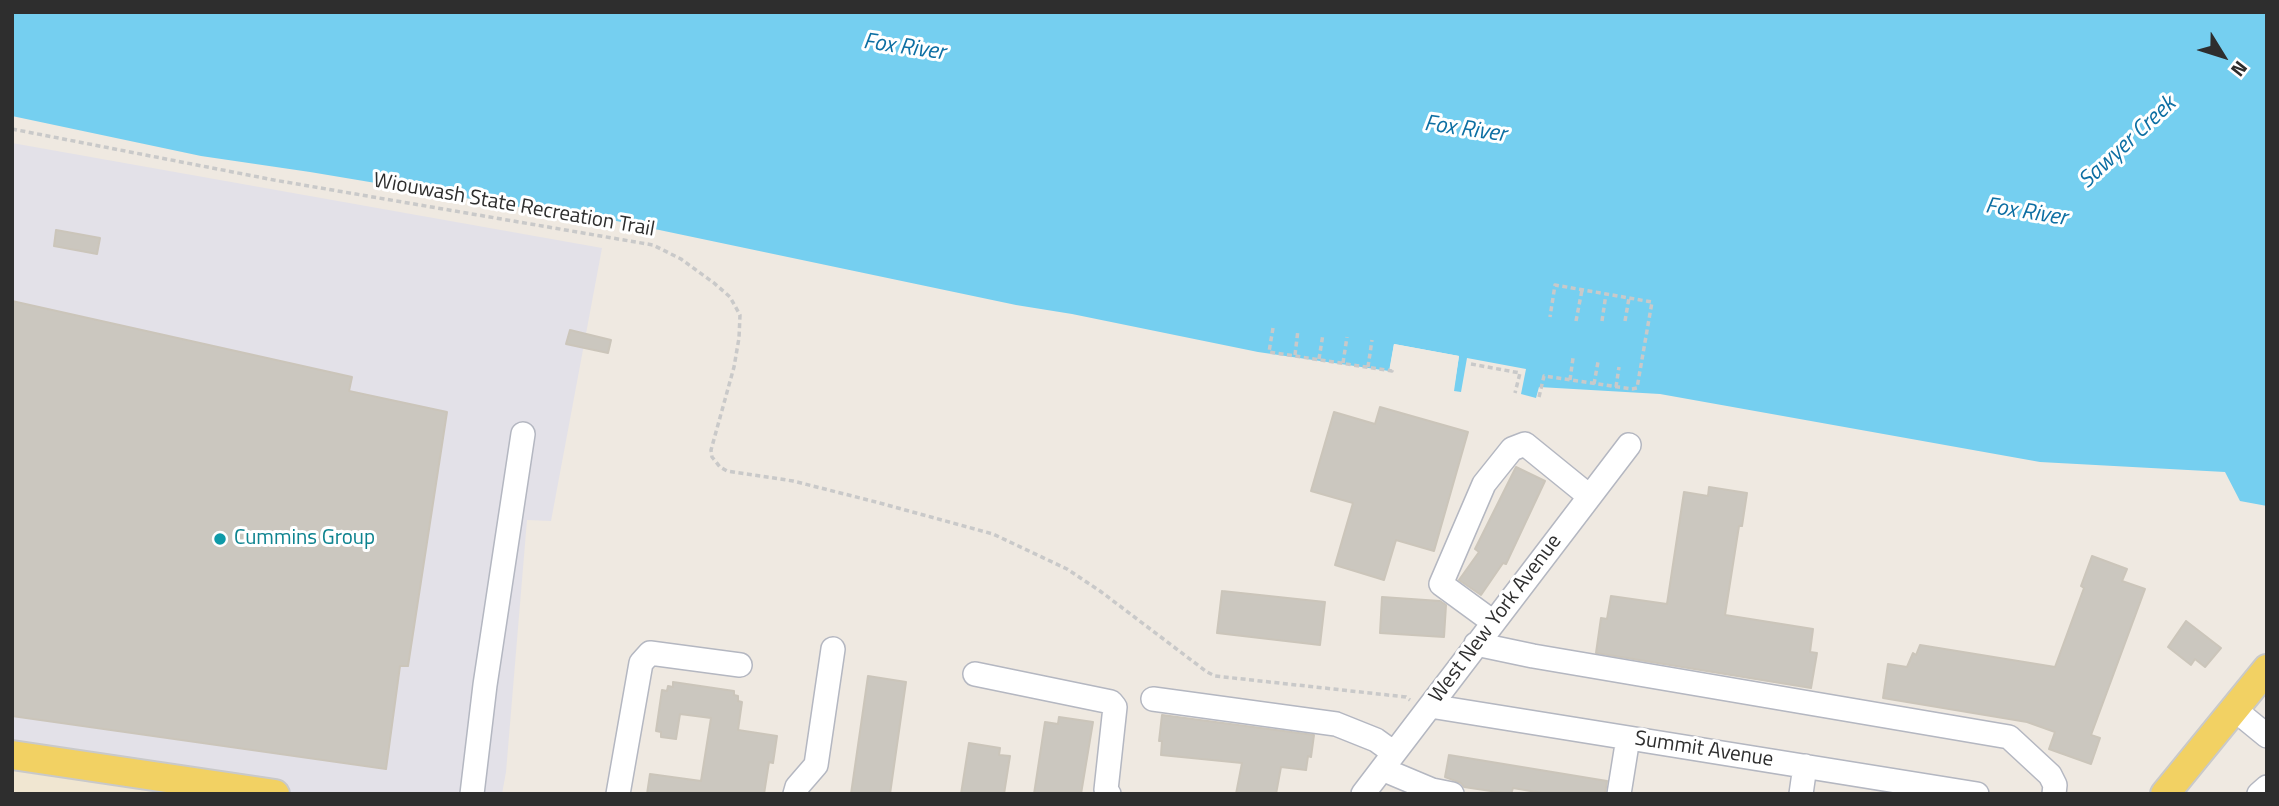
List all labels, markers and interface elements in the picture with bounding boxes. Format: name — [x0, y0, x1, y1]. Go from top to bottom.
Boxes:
north arrow — [2188, 21, 2258, 91]
water label: Fox River — [861, 29, 947, 67]
text: N — [2224, 55, 2255, 83]
water label: Sawyer Creek — [2074, 91, 2182, 195]
water label: Fox River — [1422, 111, 1508, 149]
street label: Wiouwash State Recreation Trail — [371, 169, 657, 243]
water label: Fox River — [1983, 193, 2069, 233]
place label: Cummins Group — [234, 526, 375, 552]
street label: West New York Avenue — [1424, 530, 1568, 708]
marker: Cummins Group — [212, 531, 228, 547]
street label: Summit Avenue — [1633, 727, 1775, 773]

